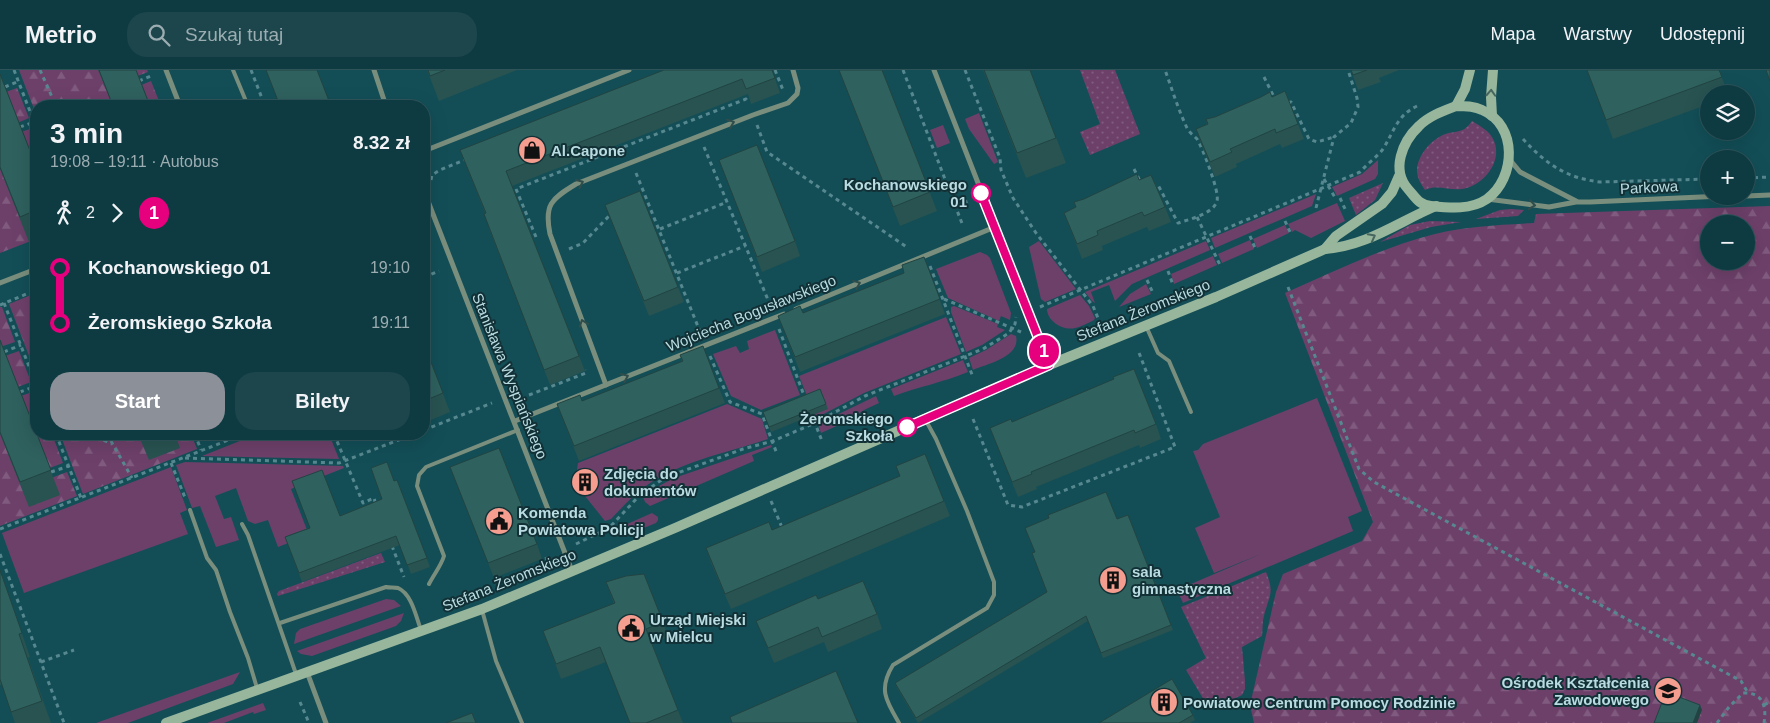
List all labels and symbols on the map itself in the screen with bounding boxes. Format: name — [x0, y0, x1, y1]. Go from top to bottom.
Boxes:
one-way arrow — [1486, 89, 1497, 97]
one-way arrow — [726, 119, 735, 129]
shop icon: Al.Capone — [517, 135, 547, 165]
place label: Al.Capone — [551, 142, 625, 159]
place label: Kochanowskiego 01 — [844, 176, 967, 210]
street label: Parkowa — [1619, 177, 1679, 197]
one-way arrow — [575, 178, 584, 189]
marker: Kochanowskiego 01 — [971, 183, 991, 203]
one-way arrow — [1528, 199, 1536, 210]
one-way arrow — [1366, 233, 1375, 243]
street label: Wojciecha Bogusławskiego — [664, 271, 838, 355]
street label: Stefana Żeromskiego — [1074, 275, 1212, 345]
one-way arrow — [852, 279, 861, 290]
street label: Stanisława Wyspiańskiego — [469, 291, 551, 461]
one-way arrow — [579, 319, 589, 328]
line badge: 1 — [1028, 335, 1060, 367]
one-way arrow — [620, 373, 629, 383]
place label: Żeromskiego Szkoła — [800, 410, 894, 444]
marker: Żeromskiego Szkoła — [897, 417, 917, 437]
place label: Zdjęcia do dokumentów — [604, 465, 697, 499]
building icon: Zdjęcia do dokumentów — [570, 467, 600, 497]
place label: Komenda Powiatowa Policji — [518, 504, 644, 538]
public building icon: Komenda Powiatowa Policji — [484, 506, 514, 536]
street label: Stefana Żeromskiego — [440, 545, 578, 615]
place label: sala gimnastyczna — [1132, 563, 1232, 597]
building icon: sala gimnastyczna — [1098, 565, 1128, 595]
place label: Urząd Miejski w Mielcu — [649, 611, 746, 645]
public building icon: Urząd Miejski w Mielcu — [616, 613, 646, 643]
place label: Ośrodek Kształcenia Zawodowego — [1501, 674, 1650, 708]
school or university icon: Ośrodek Kształcenia Zawodowego — [1653, 676, 1683, 706]
building icon: Powiatowe Centrum Pomocy Rodzinie — [1149, 687, 1179, 717]
place label: Powiatowe Centrum Pomocy Rodzinie — [1183, 694, 1456, 711]

